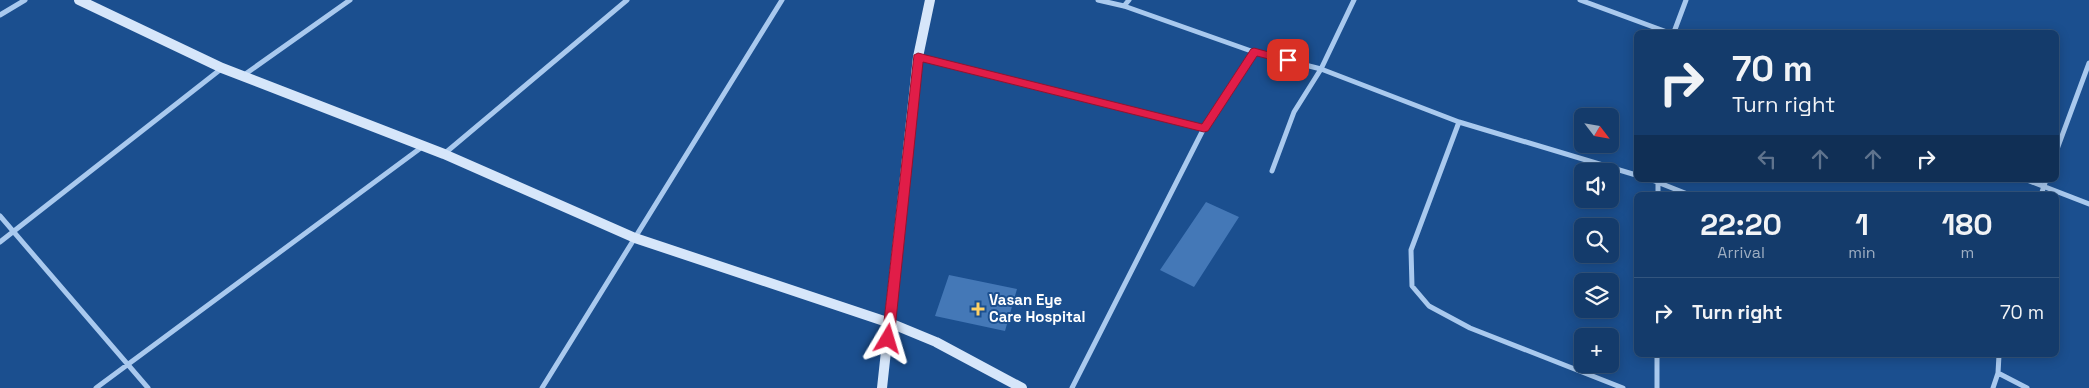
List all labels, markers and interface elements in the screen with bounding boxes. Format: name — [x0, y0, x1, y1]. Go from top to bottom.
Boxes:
pin — [1267, 39, 1309, 81]
icon: arrive — [1274, 46, 1302, 74]
text: 70 m — [1732, 47, 1813, 91]
icon: right — [1649, 50, 1714, 115]
text: Turn right — [1732, 90, 1835, 118]
north arrow — [1574, 108, 1619, 152]
map controls — [1574, 108, 1619, 373]
icon: left — [1753, 145, 1781, 173]
icon: ahead — [1806, 145, 1834, 173]
icon: ahead — [1859, 145, 1887, 173]
icon: right — [1912, 145, 1940, 173]
button: sound — [1574, 163, 1619, 208]
text: 22:20 — [1700, 205, 1782, 244]
text: 1 — [1855, 205, 1869, 244]
text: 180 — [1942, 205, 1993, 244]
button: search — [1574, 218, 1619, 263]
text: Arrival — [1717, 242, 1765, 263]
text: min — [1848, 242, 1876, 263]
text: m — [1960, 242, 1974, 263]
button: layers — [1574, 273, 1619, 318]
place label: Vasan Eye Care Hospital — [989, 290, 1085, 326]
icon: right — [1649, 299, 1677, 327]
text: Turn right — [1692, 300, 1782, 325]
text: 70 m — [2000, 300, 2044, 325]
marker: Vasan Eye Care Hospital — [971, 302, 985, 316]
position arrow — [861, 312, 913, 364]
button: + — [1574, 328, 1619, 373]

